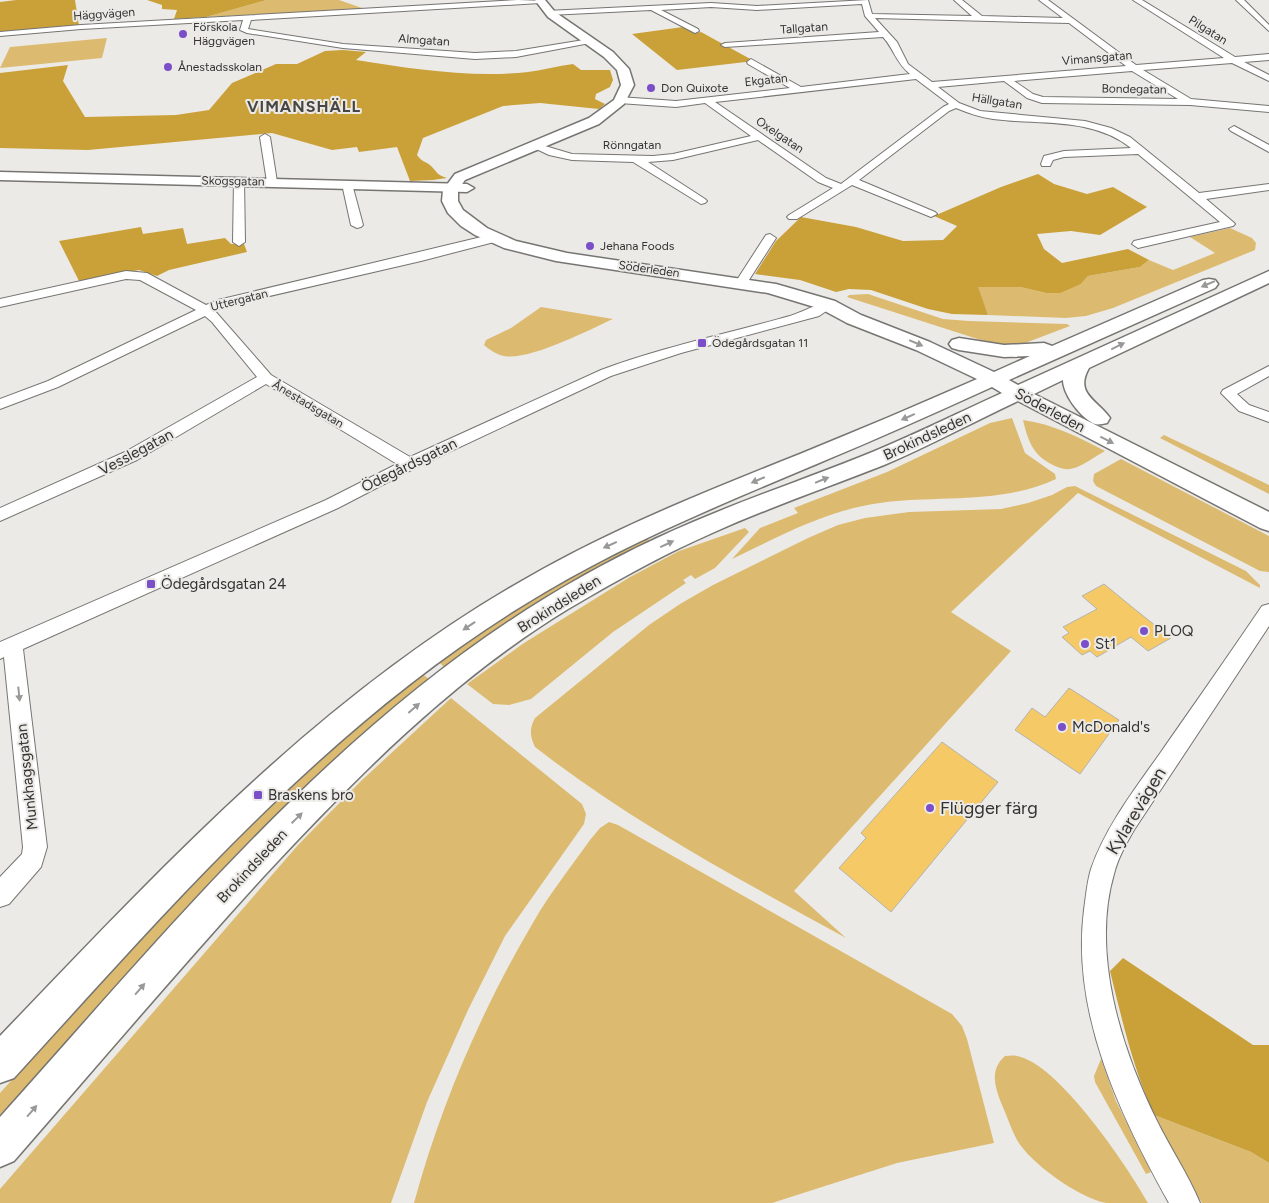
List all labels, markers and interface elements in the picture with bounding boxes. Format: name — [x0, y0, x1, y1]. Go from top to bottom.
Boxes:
street label: Häggvägen — [73, 5, 136, 23]
street label: Pilgatan — [1186, 13, 1230, 47]
street label: Tallgatan — [780, 19, 829, 37]
place label: Förskola Häggvägen — [193, 20, 255, 48]
marker: Förskola Häggvägen — [177, 28, 189, 40]
street label: Almgatan — [398, 31, 450, 49]
street label: Vimansgatan — [1061, 48, 1133, 68]
place label: Ånestadsskolan — [178, 60, 262, 74]
marker: Ånestadsskolan — [162, 61, 174, 73]
street label: Ekgatan — [744, 71, 789, 89]
place label: Don Quixote — [661, 81, 729, 95]
street label: Bondegatan — [1101, 81, 1167, 97]
marker: Don Quixote — [645, 82, 657, 94]
street label: Hällgatan — [971, 90, 1024, 112]
district label: VIMANSHÄLL — [247, 97, 361, 116]
street label: Oxelgatan — [753, 114, 807, 156]
street label: Rönngatan — [603, 138, 661, 152]
street label: Skogsgatan — [201, 173, 265, 189]
place label: Jehana Foods — [600, 239, 675, 253]
marker: Jehana Foods — [584, 240, 596, 252]
street label: Söderleden — [618, 258, 681, 280]
one-way arrow — [1201, 281, 1215, 289]
street label: Uttergatan — [209, 286, 269, 314]
place label: Ödegårdsgatan 11 — [712, 336, 808, 350]
marker: Ödegårdsgatan 11 — [696, 337, 708, 349]
one-way arrow — [909, 339, 923, 347]
one-way arrow — [1111, 341, 1126, 350]
street label: Ånestadsgatan — [270, 377, 346, 431]
street label: Söderleden — [1012, 384, 1088, 436]
street label: Brokindsleden — [880, 408, 974, 464]
one-way arrow — [901, 413, 915, 421]
street label: Vesslegatan — [96, 425, 176, 479]
street label: Ödegårdsgatan — [358, 434, 460, 496]
one-way arrow — [1100, 436, 1114, 444]
one-way arrow — [814, 476, 829, 484]
one-way arrow — [751, 477, 766, 484]
one-way arrow — [660, 540, 674, 548]
one-way arrow — [603, 541, 617, 549]
street label: Brokindsleden — [514, 571, 604, 637]
place label: Ödegårdsgatan 24 — [161, 575, 286, 593]
marker: Ödegårdsgatan 24 — [145, 578, 157, 590]
one-way arrow — [462, 621, 476, 631]
place label: PLOQ — [1154, 622, 1194, 640]
marker: PLOQ — [1138, 625, 1150, 637]
place label: St1 — [1095, 635, 1116, 653]
marker: St1 — [1079, 638, 1091, 650]
one-way arrow — [15, 686, 23, 702]
one-way arrow — [407, 703, 420, 714]
place label: McDonald's — [1072, 718, 1150, 736]
marker: McDonald's — [1056, 721, 1068, 733]
street label: Munkhagsgatan — [12, 723, 42, 831]
street label: Kylarevägen — [1101, 763, 1171, 859]
place label: Braskens bro — [268, 786, 354, 804]
marker: Braskens bro — [252, 789, 264, 801]
place label: Flügger färg — [940, 797, 1038, 819]
marker: Flügger färg — [924, 802, 936, 814]
one-way arrow — [291, 812, 303, 824]
street label: Brokindsleden — [213, 825, 291, 907]
one-way arrow — [134, 983, 146, 995]
one-way arrow — [26, 1105, 38, 1117]

